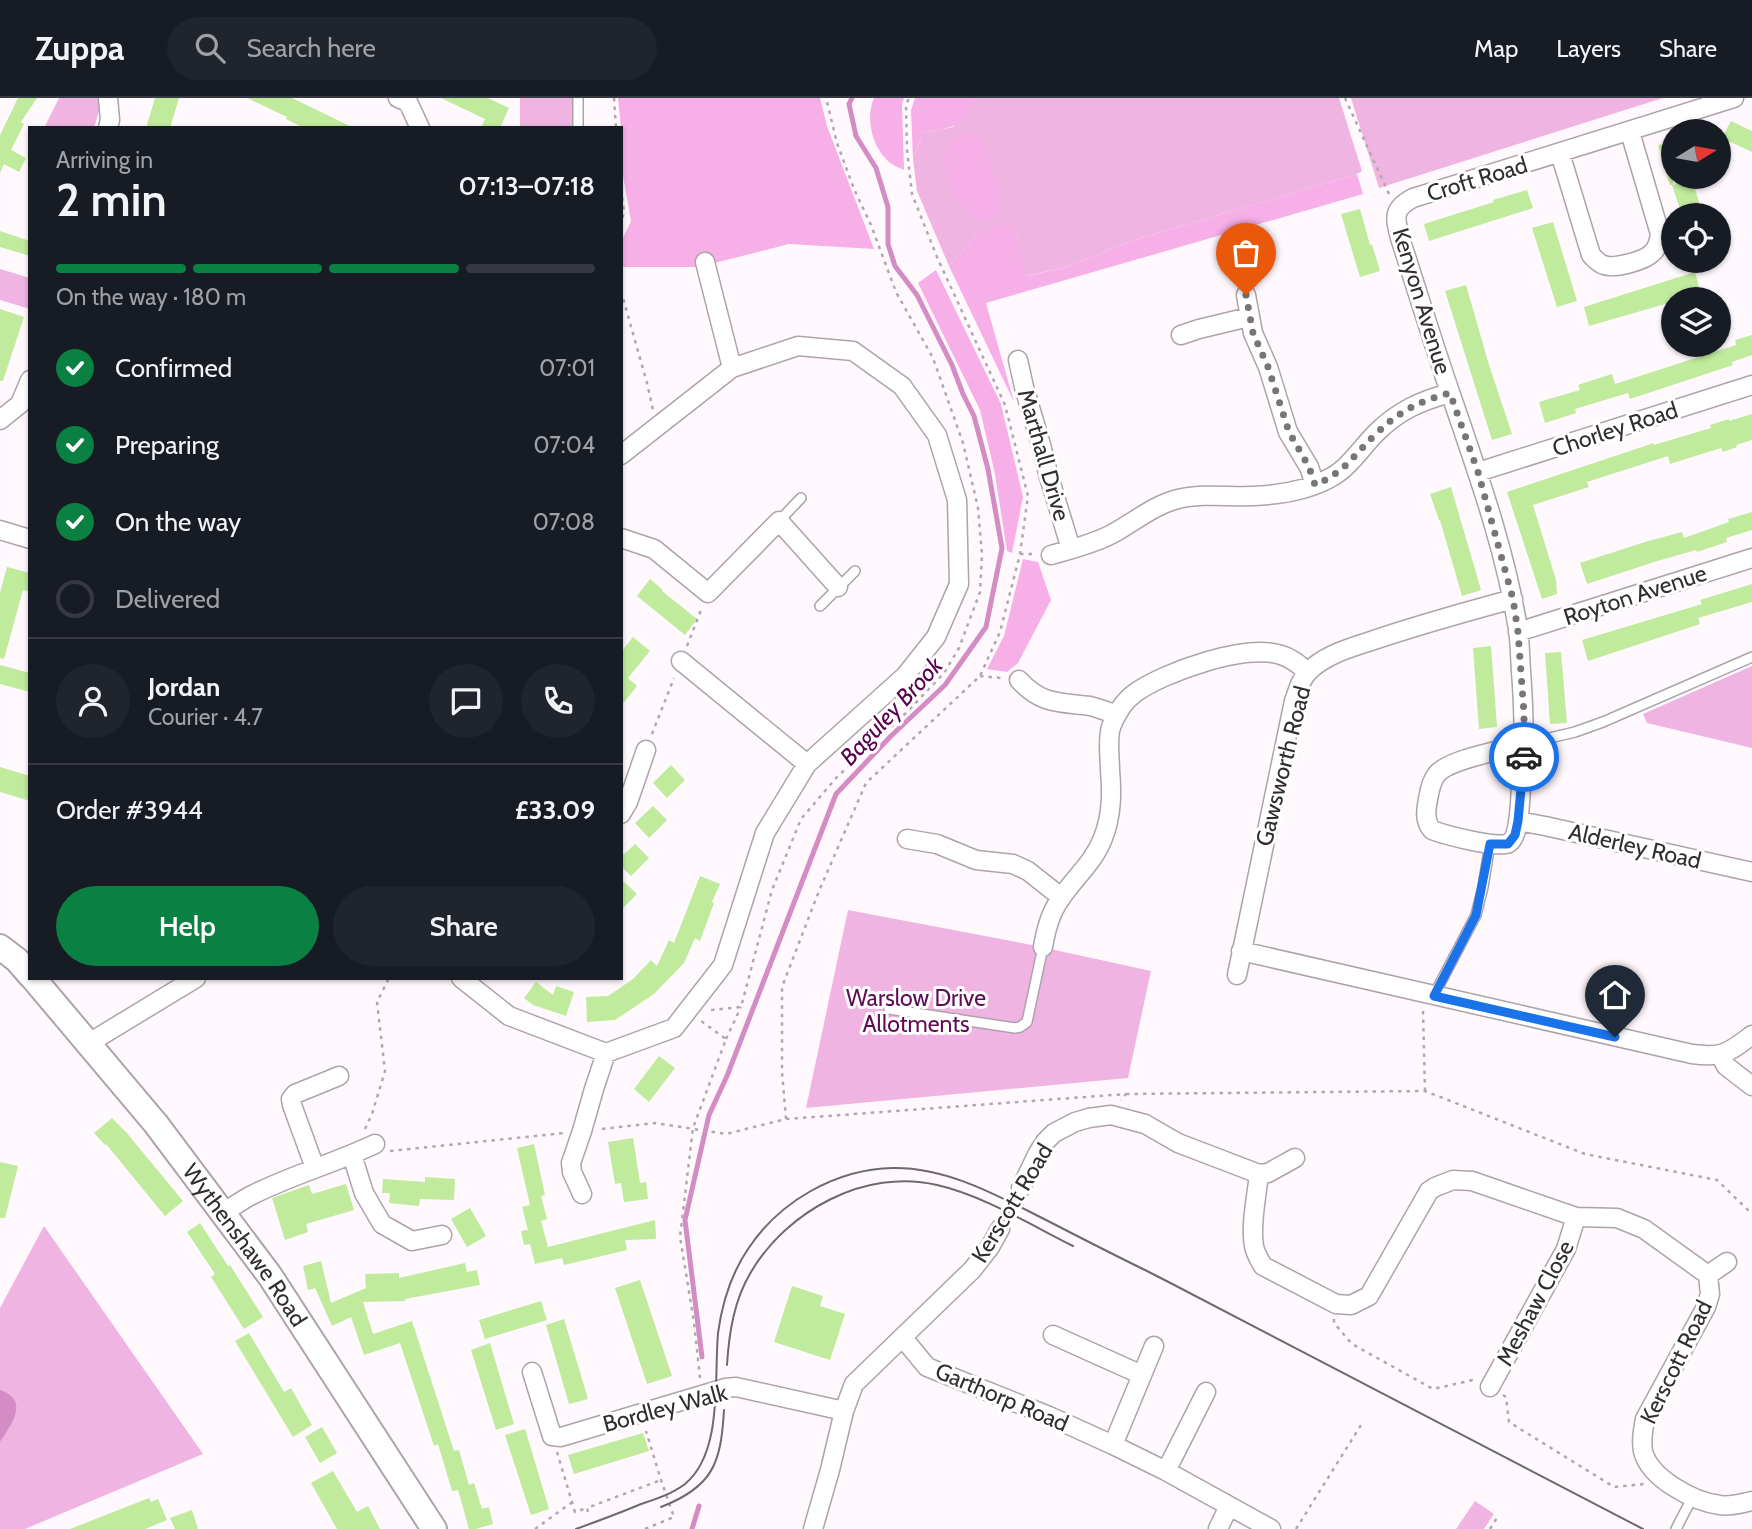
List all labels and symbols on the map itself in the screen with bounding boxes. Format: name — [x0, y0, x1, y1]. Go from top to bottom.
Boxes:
north arrow — [1661, 119, 1731, 189]
street label: Croft Road — [1423, 150, 1531, 208]
pin — [1216, 223, 1276, 295]
street label: Kenyon Avenue — [1386, 224, 1458, 378]
street label: Marthall Drive — [1012, 386, 1076, 524]
street label: Chorley Road — [1549, 396, 1681, 462]
street label: Royton Avenue — [1560, 559, 1710, 631]
water label: Baguley Brook — [834, 650, 949, 771]
street label: Gawsworth Road — [1250, 683, 1316, 849]
courier — [1489, 722, 1559, 792]
street label: Alderley Road — [1566, 817, 1704, 875]
pin — [1585, 965, 1645, 1037]
park label: Warslow Drive Allotments — [846, 984, 986, 1038]
street label: Kerscott Road — [965, 1138, 1059, 1268]
street label: Wythenshawe Road — [177, 1158, 313, 1332]
street label: Meshaw Close — [1490, 1235, 1580, 1371]
street label: Kerscott Road — [1634, 1296, 1718, 1428]
street label: Garthorp Road — [931, 1356, 1073, 1438]
street label: Bordley Walk — [600, 1378, 731, 1438]

